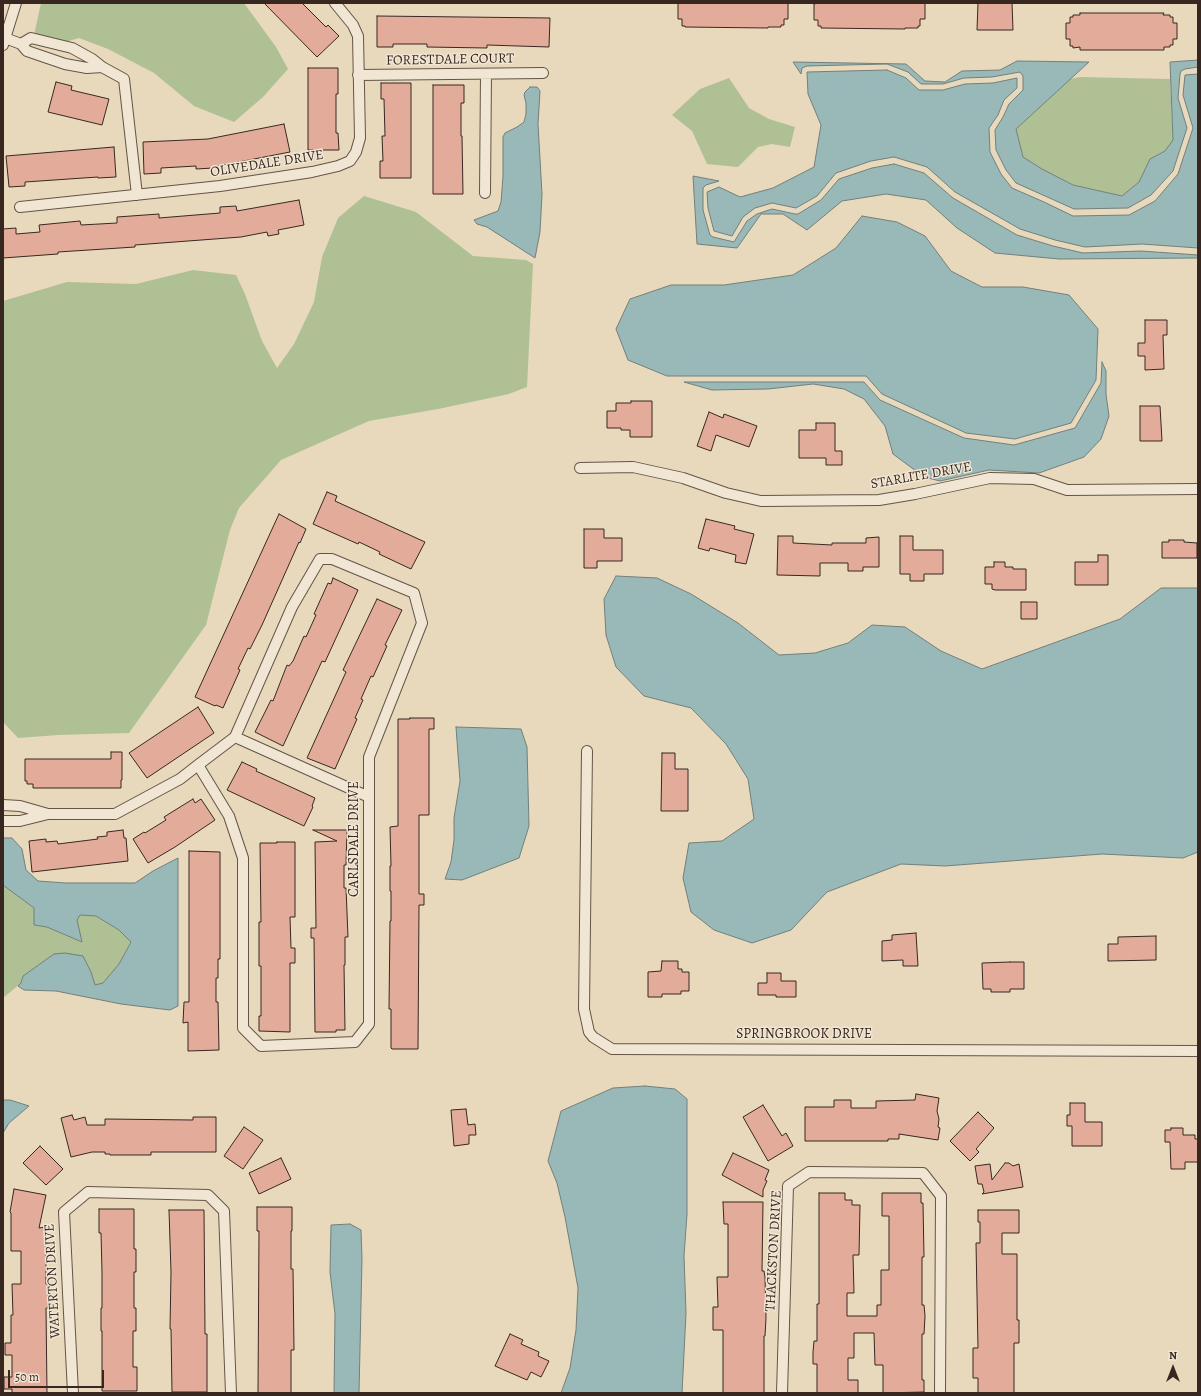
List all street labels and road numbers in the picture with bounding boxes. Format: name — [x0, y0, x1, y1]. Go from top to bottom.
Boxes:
street label: FORESTDALE COURT — [386, 50, 514, 70]
street label: OLIVEDALE DRIVE — [209, 147, 325, 181]
street label: STARLITE DRIVE — [869, 459, 973, 493]
street label: CARLSDALE DRIVE — [347, 781, 363, 897]
street label: SPRINGBROOK DRIVE — [736, 1027, 872, 1043]
street label: THACKSTON DRIVE — [762, 1190, 786, 1312]
street label: WATERTON DRIVE — [42, 1223, 64, 1339]

